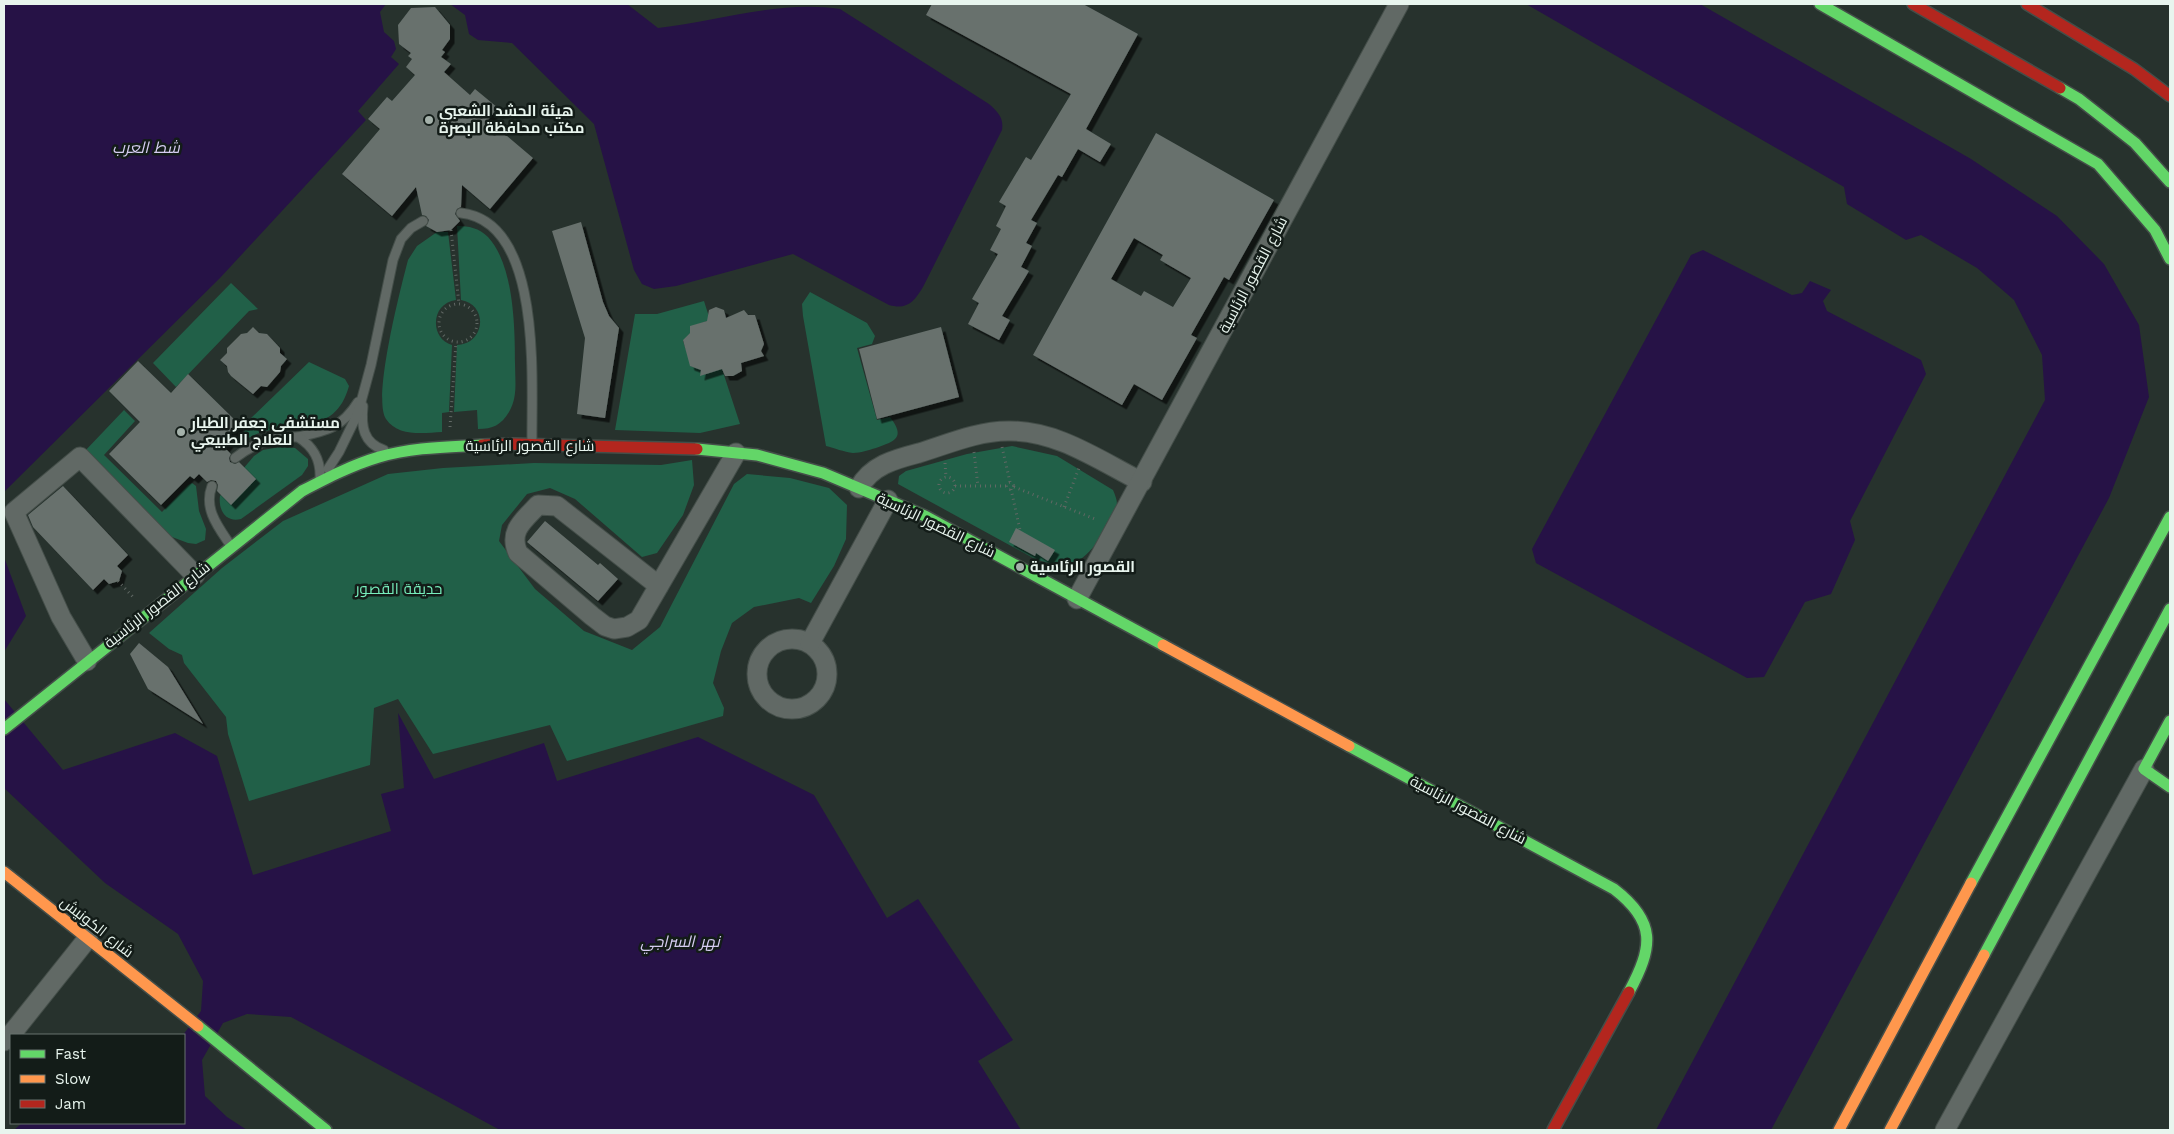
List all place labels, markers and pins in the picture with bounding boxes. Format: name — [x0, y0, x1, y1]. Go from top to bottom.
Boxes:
place label: هيئة الحشد الشعبي مكتب محافظة البصرة — [439, 102, 584, 137]
marker: هيئة الحشد الشعبي مكتب محافظة البصرة — [423, 114, 435, 126]
place label: مستشفى جعفر الطيار للعلاج الطبيعي — [190, 414, 340, 452]
marker: مستشفى جعفر الطيار للعلاج الطبيعي — [175, 426, 187, 438]
place label: القصور الرئاسية — [1030, 558, 1135, 576]
marker: القصور الرئاسية — [1014, 561, 1026, 573]

